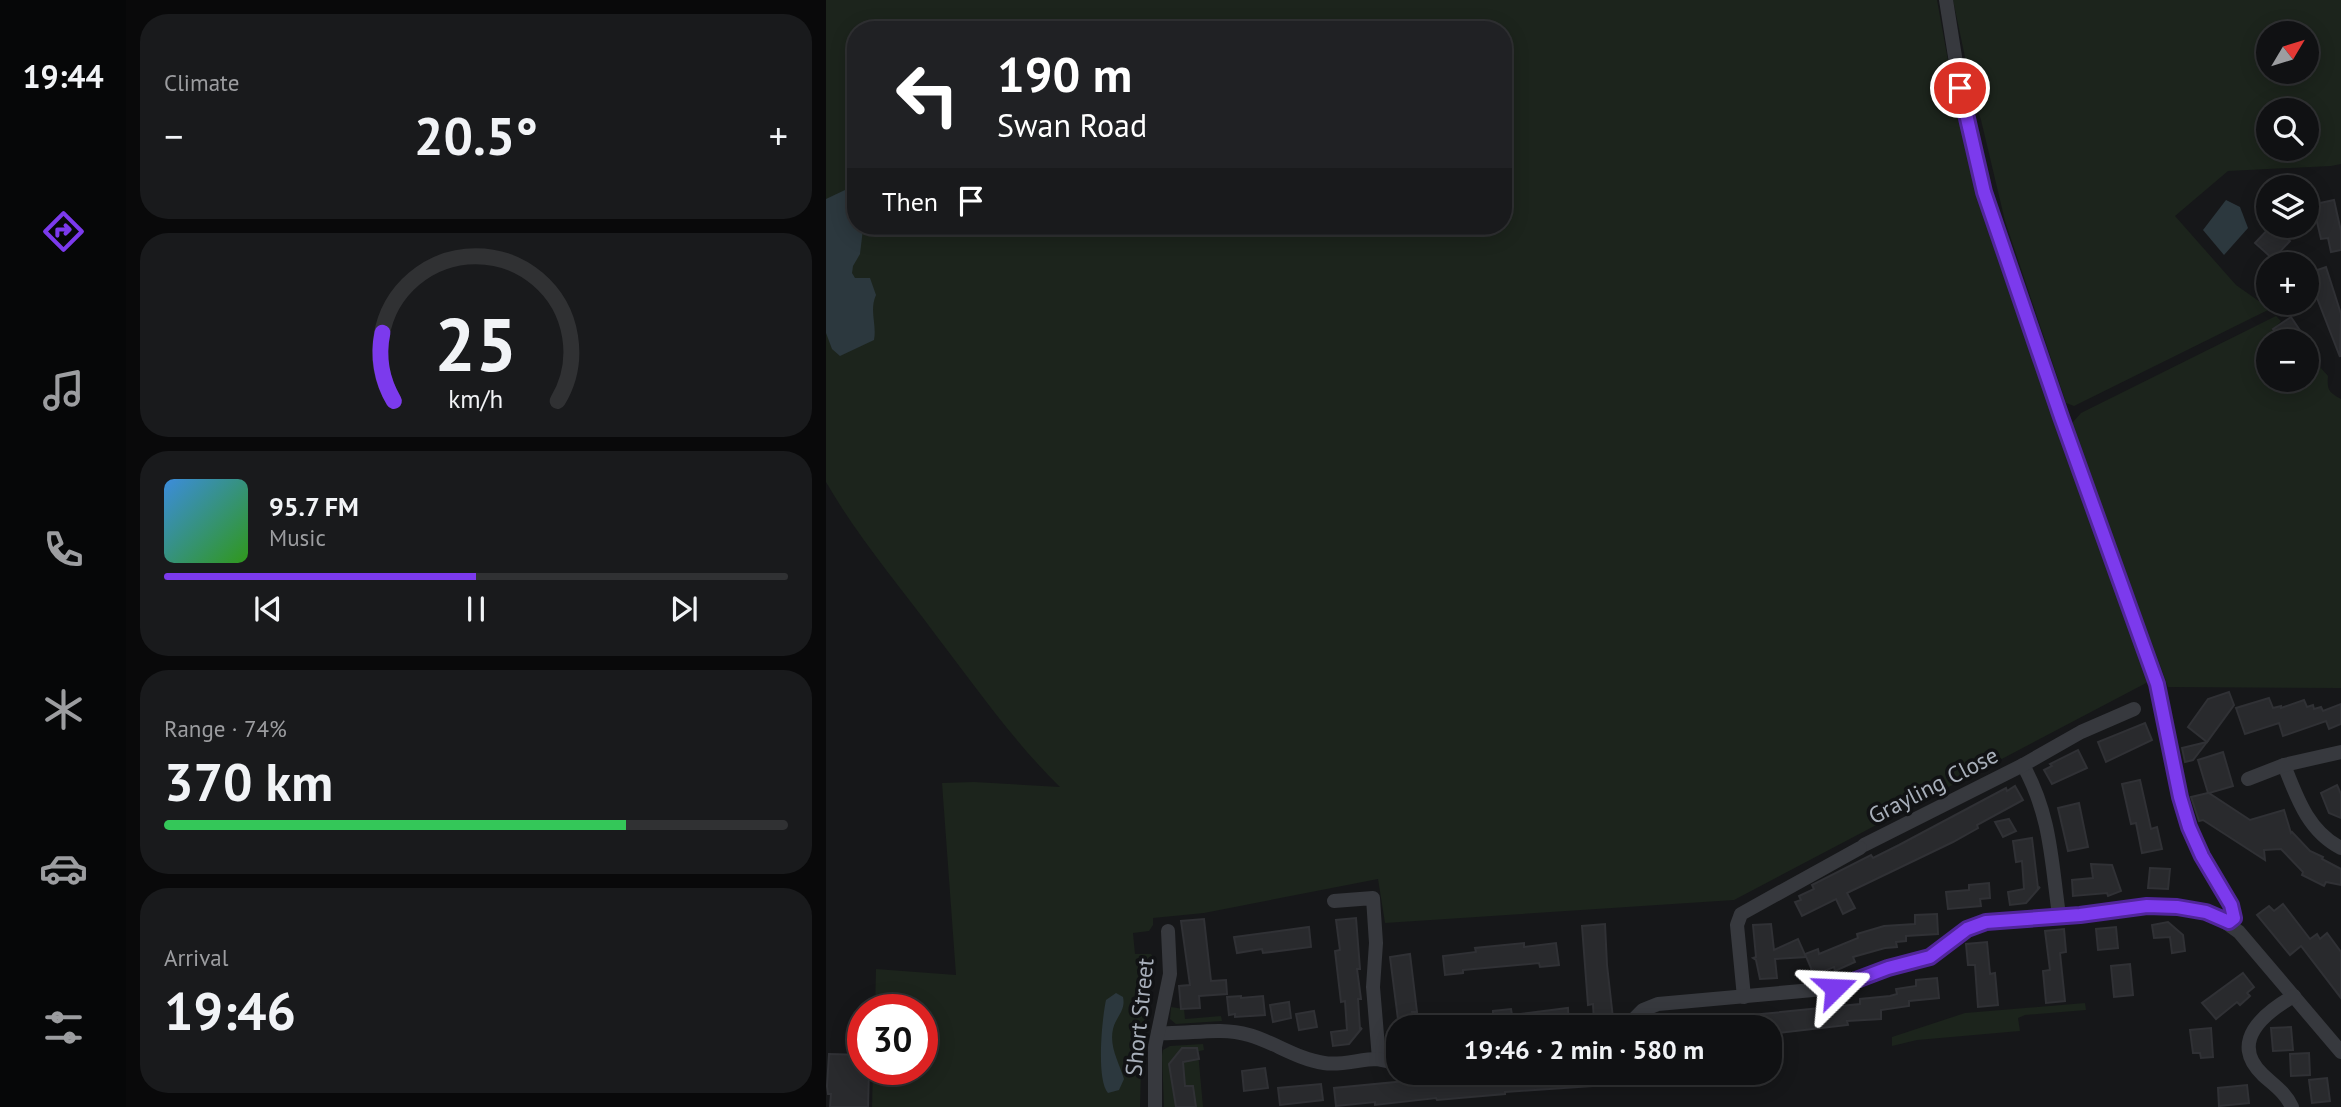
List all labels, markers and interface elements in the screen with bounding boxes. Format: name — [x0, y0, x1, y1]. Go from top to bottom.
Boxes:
north arrow — [2256, 21, 2319, 84]
map controls — [2256, 21, 2319, 392]
text: 190 m — [997, 42, 1132, 106]
icon: left — [882, 49, 973, 140]
text: 19:44 — [22, 55, 104, 97]
pin — [1930, 58, 1990, 118]
text: Climate — [164, 68, 239, 97]
icon: arrive — [1941, 69, 1979, 107]
button: search — [2256, 98, 2319, 161]
text: 20.5° — [414, 102, 538, 169]
text: Swan Road — [997, 104, 1147, 146]
text: − — [164, 111, 183, 160]
text: + — [769, 111, 788, 160]
button: layers — [2256, 175, 2319, 238]
icon: arrive — [952, 182, 990, 220]
text: Then — [882, 185, 938, 218]
icon: directions — [39, 207, 88, 256]
button: + — [2256, 252, 2319, 315]
text: 25 — [435, 297, 517, 391]
button: − — [2256, 329, 2319, 392]
icon: music — [39, 366, 88, 415]
text: km/h — [449, 383, 503, 415]
text: 95.7 FM — [269, 490, 359, 523]
text: Music — [269, 523, 326, 552]
icon: phone — [39, 525, 88, 574]
icon: previous — [249, 590, 287, 628]
icon: pause — [457, 590, 495, 628]
icon: next — [665, 590, 703, 628]
icon: climate — [39, 685, 88, 734]
text: Range · 74% — [164, 714, 287, 743]
street label: Grayling Close — [1863, 740, 2003, 830]
text: 370 km — [164, 748, 333, 815]
icon: car — [39, 844, 88, 893]
text: Arrival — [164, 943, 228, 972]
position arrow — [1798, 951, 1872, 1025]
street label: Short Street — [1118, 956, 1160, 1077]
text: 19:46 — [164, 977, 296, 1044]
speed limit sign: 30 — [847, 994, 938, 1085]
icon: filters — [39, 1003, 88, 1052]
text: 19:46 · 2 min · 580 m — [1464, 1033, 1704, 1066]

